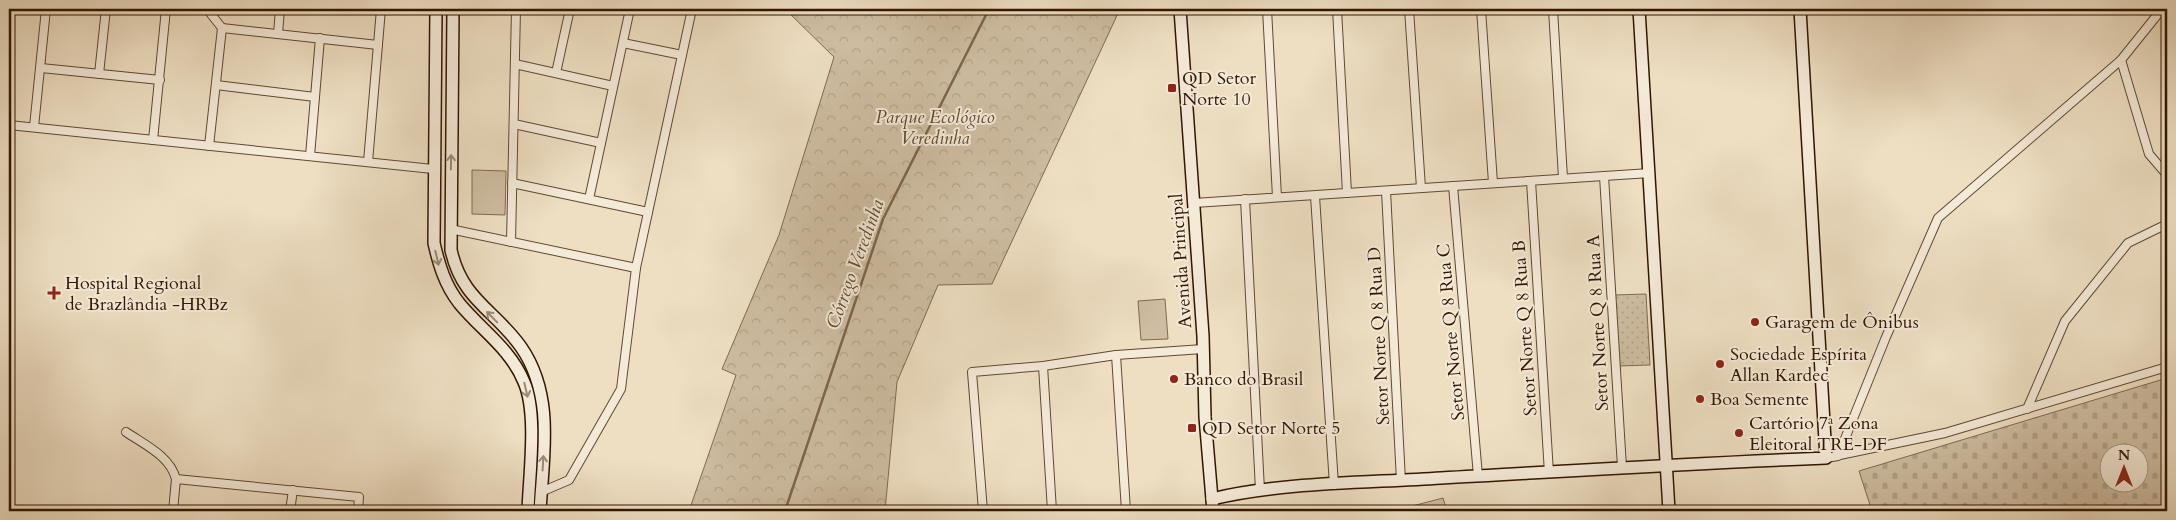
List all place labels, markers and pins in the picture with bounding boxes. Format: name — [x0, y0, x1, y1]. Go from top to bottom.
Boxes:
place label: QD Setor Norte 10 — [1182, 66, 1257, 112]
marker: QD Setor Norte 10 — [1166, 82, 1178, 94]
place label: Hospital Regional de Brazlândia -HRBz — [65, 271, 228, 317]
marker: Hospital Regional de Brazlândia -HRBz — [47, 286, 61, 300]
place label: Garagem de Ônibus — [1765, 310, 1919, 335]
marker: Garagem de Ônibus — [1749, 316, 1761, 328]
place label: Sociedade Espírita Allan Kardec — [1730, 342, 1867, 388]
marker: Sociedade Espírita Allan Kardec — [1714, 358, 1726, 370]
place label: Banco do Brasil — [1184, 367, 1304, 392]
marker: Banco do Brasil — [1168, 373, 1180, 385]
place label: Boa Semente — [1710, 387, 1809, 412]
marker: Boa Semente — [1694, 393, 1706, 405]
place label: Cartório 7ª Zona Eleitoral TRE-DF — [1749, 411, 1887, 457]
place label: QD Setor Norte 5 — [1202, 416, 1341, 441]
marker: QD Setor Norte 5 — [1186, 422, 1198, 434]
marker: Cartório 7ª Zona Eleitoral TRE-DF — [1733, 427, 1745, 439]

